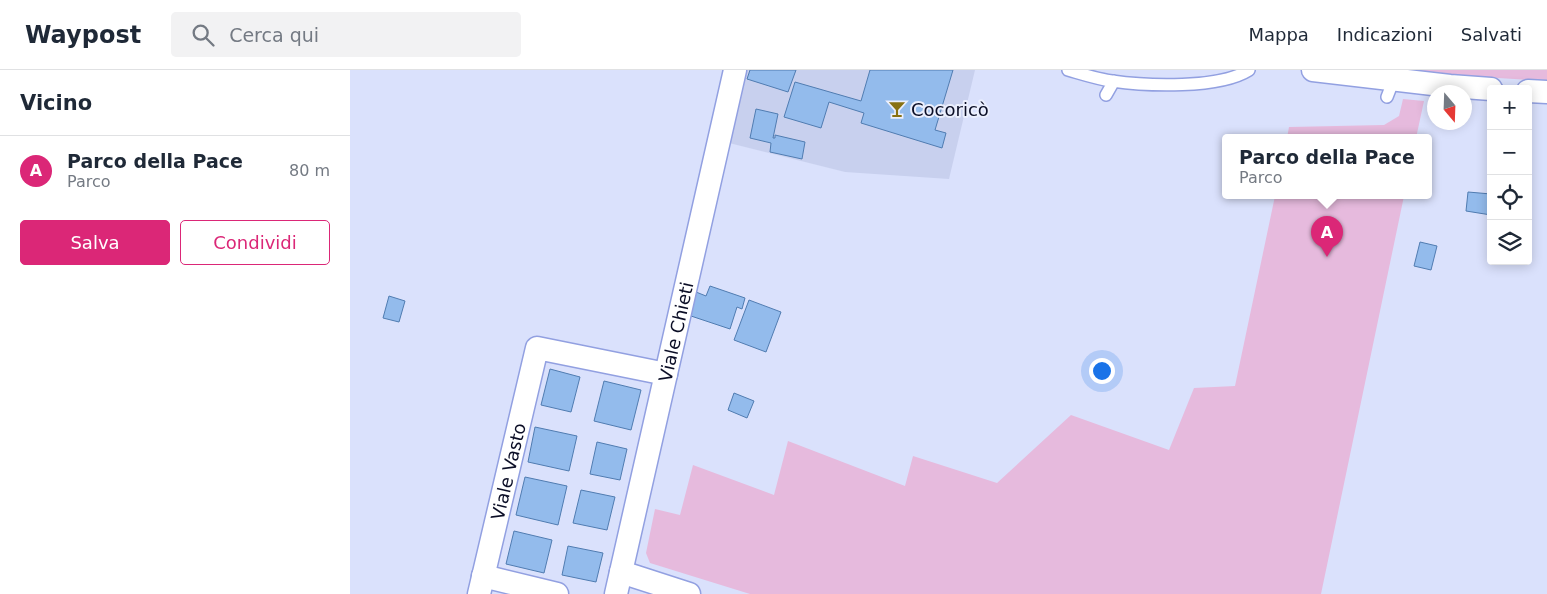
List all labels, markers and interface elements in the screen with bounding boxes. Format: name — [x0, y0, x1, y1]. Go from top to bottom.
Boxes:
search box — [171, 12, 521, 57]
text: Waypost — [25, 21, 141, 49]
icon: search — [189, 21, 217, 49]
text: Cerca qui — [229, 24, 319, 46]
text: Mappa — [1248, 24, 1309, 45]
text: Indicazioni — [1337, 24, 1433, 45]
text: Salvati — [1461, 24, 1522, 45]
north arrow — [1427, 85, 1472, 130]
map controls — [1487, 85, 1532, 265]
button: + — [1487, 85, 1532, 130]
text: Vicino — [20, 91, 92, 115]
bar icon: Cocoricò — [887, 99, 907, 119]
place label: Cocoricò — [911, 99, 989, 120]
button: − — [1487, 130, 1532, 175]
popup — [1222, 134, 1432, 199]
text: Parco della Pace — [1239, 146, 1415, 168]
text: Parco della Pace — [67, 150, 243, 172]
text: A — [30, 161, 42, 180]
text: 80 m — [289, 161, 330, 180]
text: Parco — [1239, 168, 1283, 187]
text: Parco — [67, 172, 111, 191]
button: locate — [1487, 175, 1532, 220]
pin: A — [1311, 216, 1343, 257]
button: Salva — [20, 220, 170, 265]
button: Condividi — [180, 220, 330, 265]
button: layers — [1487, 220, 1532, 265]
street label: Viale Chieti — [654, 280, 697, 384]
your location — [1089, 358, 1115, 384]
street label: Viale Vasto — [486, 421, 530, 522]

